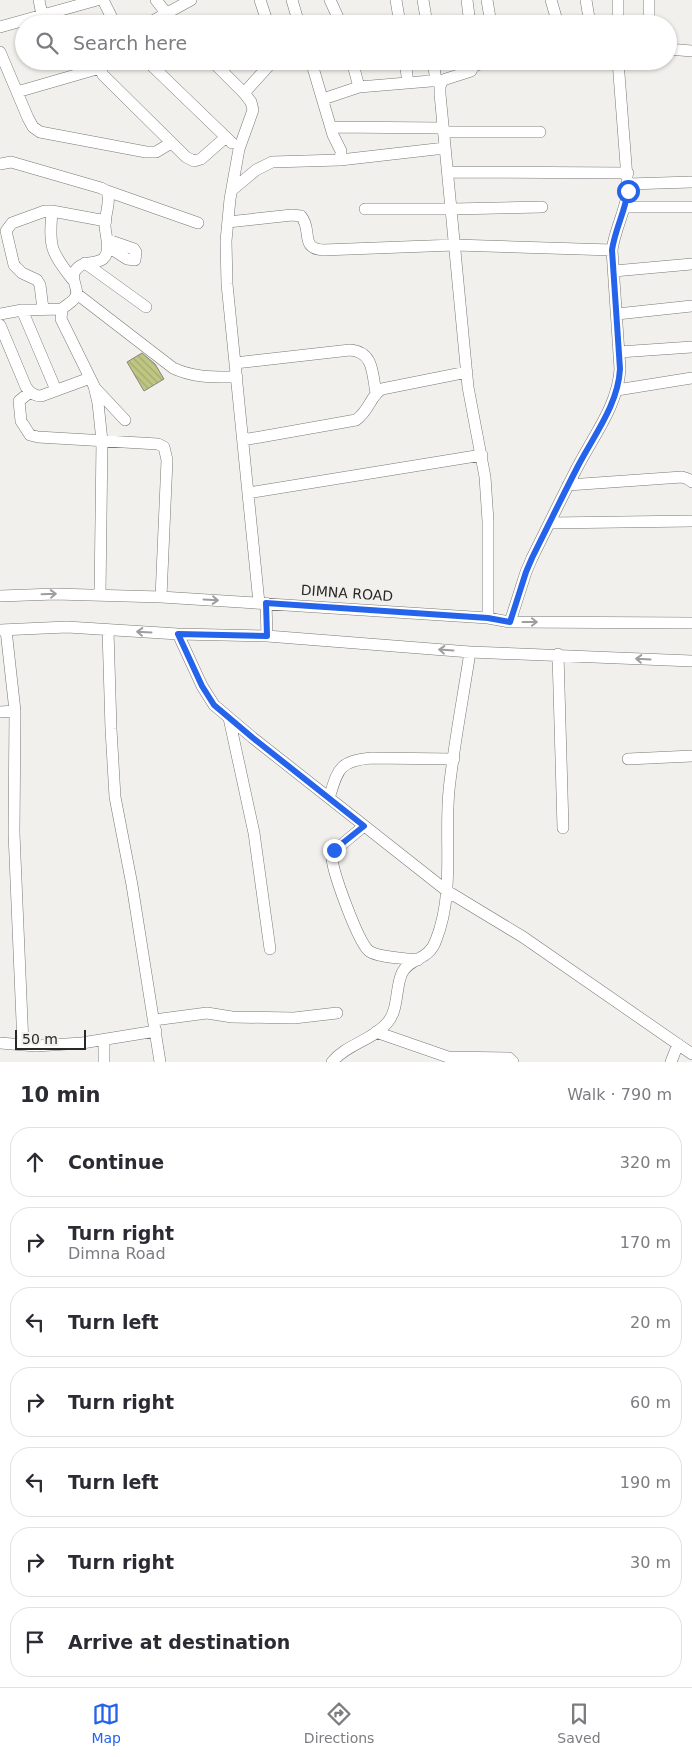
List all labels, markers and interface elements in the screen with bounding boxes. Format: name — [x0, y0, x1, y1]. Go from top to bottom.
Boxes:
search box — [15, 15, 677, 70]
icon: search — [33, 29, 61, 57]
text: Search here — [73, 32, 187, 54]
route start — [617, 180, 640, 203]
street label: DIMNA ROAD — [300, 582, 394, 604]
one-way arrow — [40, 589, 56, 599]
one-way arrow — [203, 595, 219, 604]
one-way arrow — [522, 617, 538, 627]
one-way arrow — [136, 628, 152, 637]
one-way arrow — [438, 646, 454, 655]
one-way arrow — [636, 654, 652, 663]
route end — [323, 839, 346, 862]
scale bar — [15, 1027, 86, 1050]
text: 50 m — [22, 1031, 58, 1047]
text: 10 min — [20, 1083, 101, 1107]
text: Walk · 790 m — [567, 1085, 672, 1104]
icon: ahead — [21, 1148, 49, 1176]
text: Continue — [68, 1151, 164, 1173]
text: 320 m — [620, 1153, 671, 1172]
text: Turn right — [68, 1222, 174, 1244]
icon: right — [21, 1228, 49, 1256]
text: 170 m — [620, 1233, 671, 1252]
text: Dimna Road — [68, 1244, 166, 1263]
icon: left — [21, 1308, 49, 1336]
text: Turn left — [68, 1311, 159, 1333]
text: 20 m — [630, 1313, 671, 1332]
icon: right — [21, 1388, 49, 1416]
text: Turn right — [68, 1391, 174, 1413]
text: 60 m — [630, 1393, 671, 1412]
icon: left — [21, 1468, 49, 1496]
text: Turn left — [68, 1471, 159, 1493]
text: 190 m — [620, 1473, 671, 1492]
icon: right — [21, 1548, 49, 1576]
text: Turn right — [68, 1551, 174, 1573]
text: 30 m — [630, 1553, 671, 1572]
icon: arrive — [21, 1628, 49, 1656]
text: Arrive at destination — [68, 1631, 290, 1653]
tab: Map — [91, 1700, 121, 1746]
tab: Directions — [304, 1700, 374, 1746]
tab: Saved — [557, 1700, 601, 1746]

